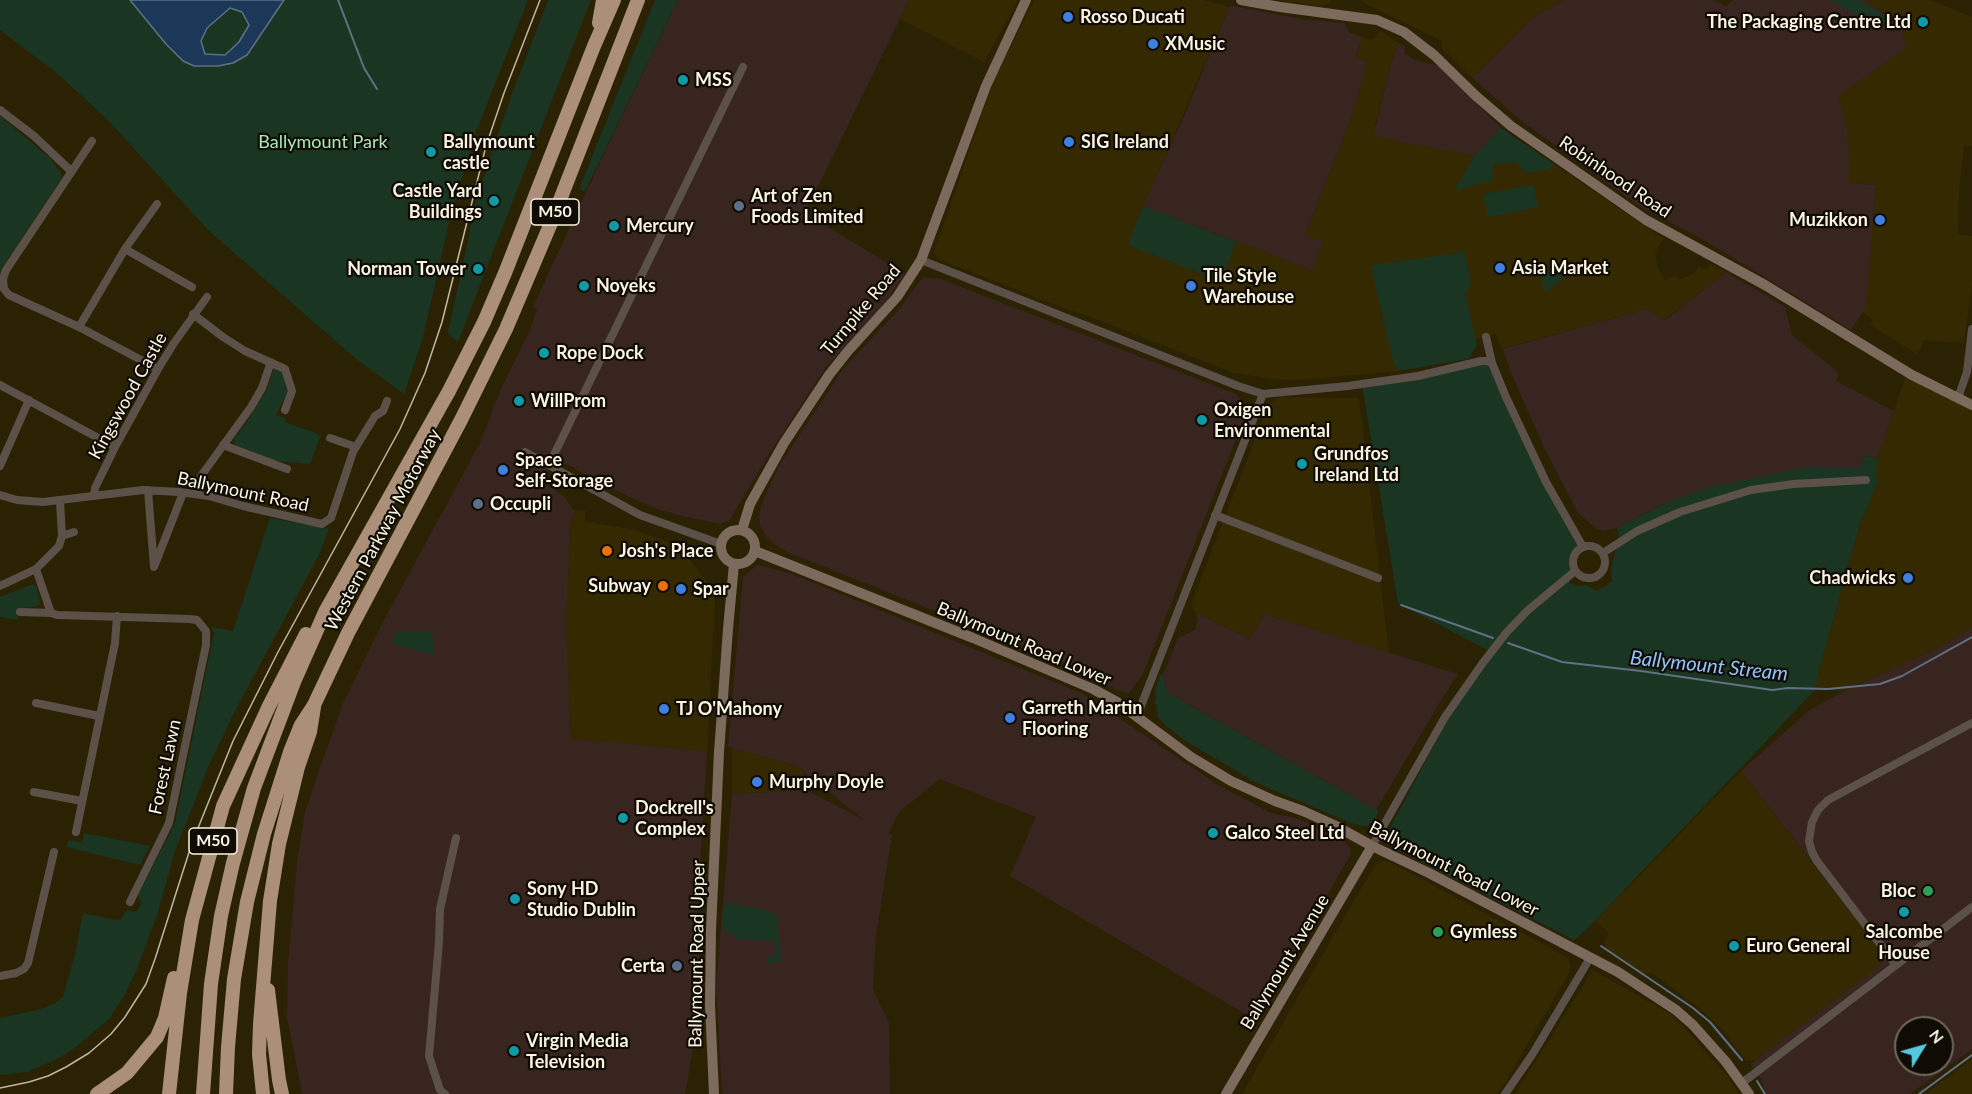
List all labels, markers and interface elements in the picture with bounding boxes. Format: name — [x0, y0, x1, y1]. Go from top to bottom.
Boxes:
place label: Rosso Ducati — [1080, 6, 1185, 28]
marker: Rosso Ducati — [1061, 10, 1075, 24]
place label: The Packaging Centre Ltd — [1707, 11, 1911, 33]
marker: The Packaging Centre Ltd — [1916, 15, 1930, 29]
place label: XMusic — [1165, 33, 1225, 55]
marker: XMusic — [1146, 37, 1160, 51]
place label: MSS — [695, 69, 732, 91]
marker: MSS — [676, 73, 690, 87]
park label: Ballymount Park — [258, 131, 388, 153]
place label: Ballymount castle — [443, 131, 535, 174]
place label: SIG Ireland — [1081, 131, 1169, 153]
street label: Robinhood Road — [1555, 132, 1675, 222]
marker: SIG Ireland — [1062, 135, 1076, 149]
marker: Ballymount castle — [424, 145, 438, 159]
place label: Castle Yard Buildings — [392, 180, 482, 222]
place label: Art of Zen Foods Limited — [751, 185, 864, 228]
marker: Castle Yard Buildings — [487, 194, 501, 208]
road number: M50 — [531, 199, 579, 225]
marker: Art of Zen Foods Limited — [732, 199, 746, 213]
place label: Muzikkon — [1789, 209, 1868, 231]
marker: Muzikkon — [1873, 213, 1887, 227]
place label: Mercury — [626, 215, 694, 237]
marker: Mercury — [607, 219, 621, 233]
place label: Asia Market — [1512, 257, 1608, 279]
place label: Norman Tower — [347, 258, 466, 280]
street label: Turnpike Road — [817, 260, 905, 360]
marker: Asia Market — [1493, 261, 1507, 275]
marker: Norman Tower — [471, 262, 485, 276]
place label: Tile Style Warehouse — [1203, 265, 1294, 308]
place label: Noyeks — [596, 275, 656, 297]
marker: Noyeks — [577, 279, 591, 293]
marker: Tile Style Warehouse — [1184, 279, 1198, 293]
street label: Kingswood Castle — [84, 329, 172, 463]
place label: Rope Dock — [556, 342, 644, 364]
marker: Rope Dock — [537, 346, 551, 360]
place label: WillProm — [531, 390, 606, 412]
marker: WillProm — [512, 394, 526, 408]
place label: Oxigen Environmental — [1214, 399, 1330, 442]
marker: Oxigen Environmental — [1195, 413, 1209, 427]
street label: Western Parkway Motorway — [321, 425, 445, 635]
place label: Grundfos Ireland Ltd — [1314, 443, 1399, 486]
place label: Space Self-Storage — [515, 449, 613, 492]
marker: Grundfos Ireland Ltd — [1295, 457, 1309, 471]
marker: Space Self-Storage — [496, 463, 510, 477]
street label: Ballymount Road — [175, 467, 311, 517]
place label: Occupli — [490, 493, 551, 515]
marker: Occupli — [471, 497, 485, 511]
place label: Josh's Place — [619, 540, 713, 562]
marker: Josh's Place — [600, 544, 614, 558]
place label: Chadwicks — [1809, 567, 1896, 589]
marker: Chadwicks — [1901, 571, 1915, 585]
place label: Subway — [588, 575, 651, 597]
place label: Spar — [693, 578, 729, 600]
marker: Subway — [656, 579, 670, 593]
marker: Spar — [674, 582, 688, 596]
street label: Ballymount Road Lower — [933, 597, 1115, 691]
water label: Ballymount Stream — [1629, 646, 1789, 686]
place label: Garreth Martin Flooring — [1022, 697, 1142, 740]
place label: TJ O'Mahony — [676, 698, 782, 720]
marker: TJ O'Mahony — [657, 702, 671, 716]
marker: Garreth Martin Flooring — [1003, 711, 1017, 725]
street label: Forest Lawn — [144, 718, 186, 816]
place label: Murphy Doyle — [769, 771, 884, 793]
marker: Murphy Doyle — [750, 775, 764, 789]
place label: Dockrell's Complex — [635, 797, 714, 840]
marker: Dockrell's Complex — [616, 811, 630, 825]
street label: Ballymount Road Lower — [1366, 817, 1542, 921]
place label: Galco Steel Ltd — [1225, 822, 1345, 844]
marker: Galco Steel Ltd — [1206, 826, 1220, 840]
road number: M50 — [189, 828, 237, 854]
street label: Ballymount Road Upper — [685, 860, 709, 1048]
place label: Sony HD Studio Dublin — [527, 878, 636, 920]
place label: Bloc — [1881, 880, 1916, 902]
marker: Bloc — [1921, 884, 1935, 898]
street label: Ballymount Avenue — [1236, 891, 1334, 1033]
marker: Sony HD Studio Dublin — [508, 892, 522, 906]
marker: Salcombe House — [1897, 905, 1911, 919]
place label: Gymless — [1450, 921, 1517, 943]
place label: Salcombe House — [1865, 921, 1943, 964]
marker: Gymless — [1431, 925, 1445, 939]
place label: Euro General — [1746, 935, 1850, 957]
marker: Euro General — [1727, 939, 1741, 953]
place label: Certa — [621, 955, 665, 977]
marker: Certa — [670, 959, 684, 973]
north arrow — [1894, 1016, 1954, 1076]
text: N — [1926, 1025, 1948, 1047]
place label: Virgin Media Television — [526, 1030, 629, 1072]
marker: Virgin Media Television — [507, 1044, 521, 1058]

